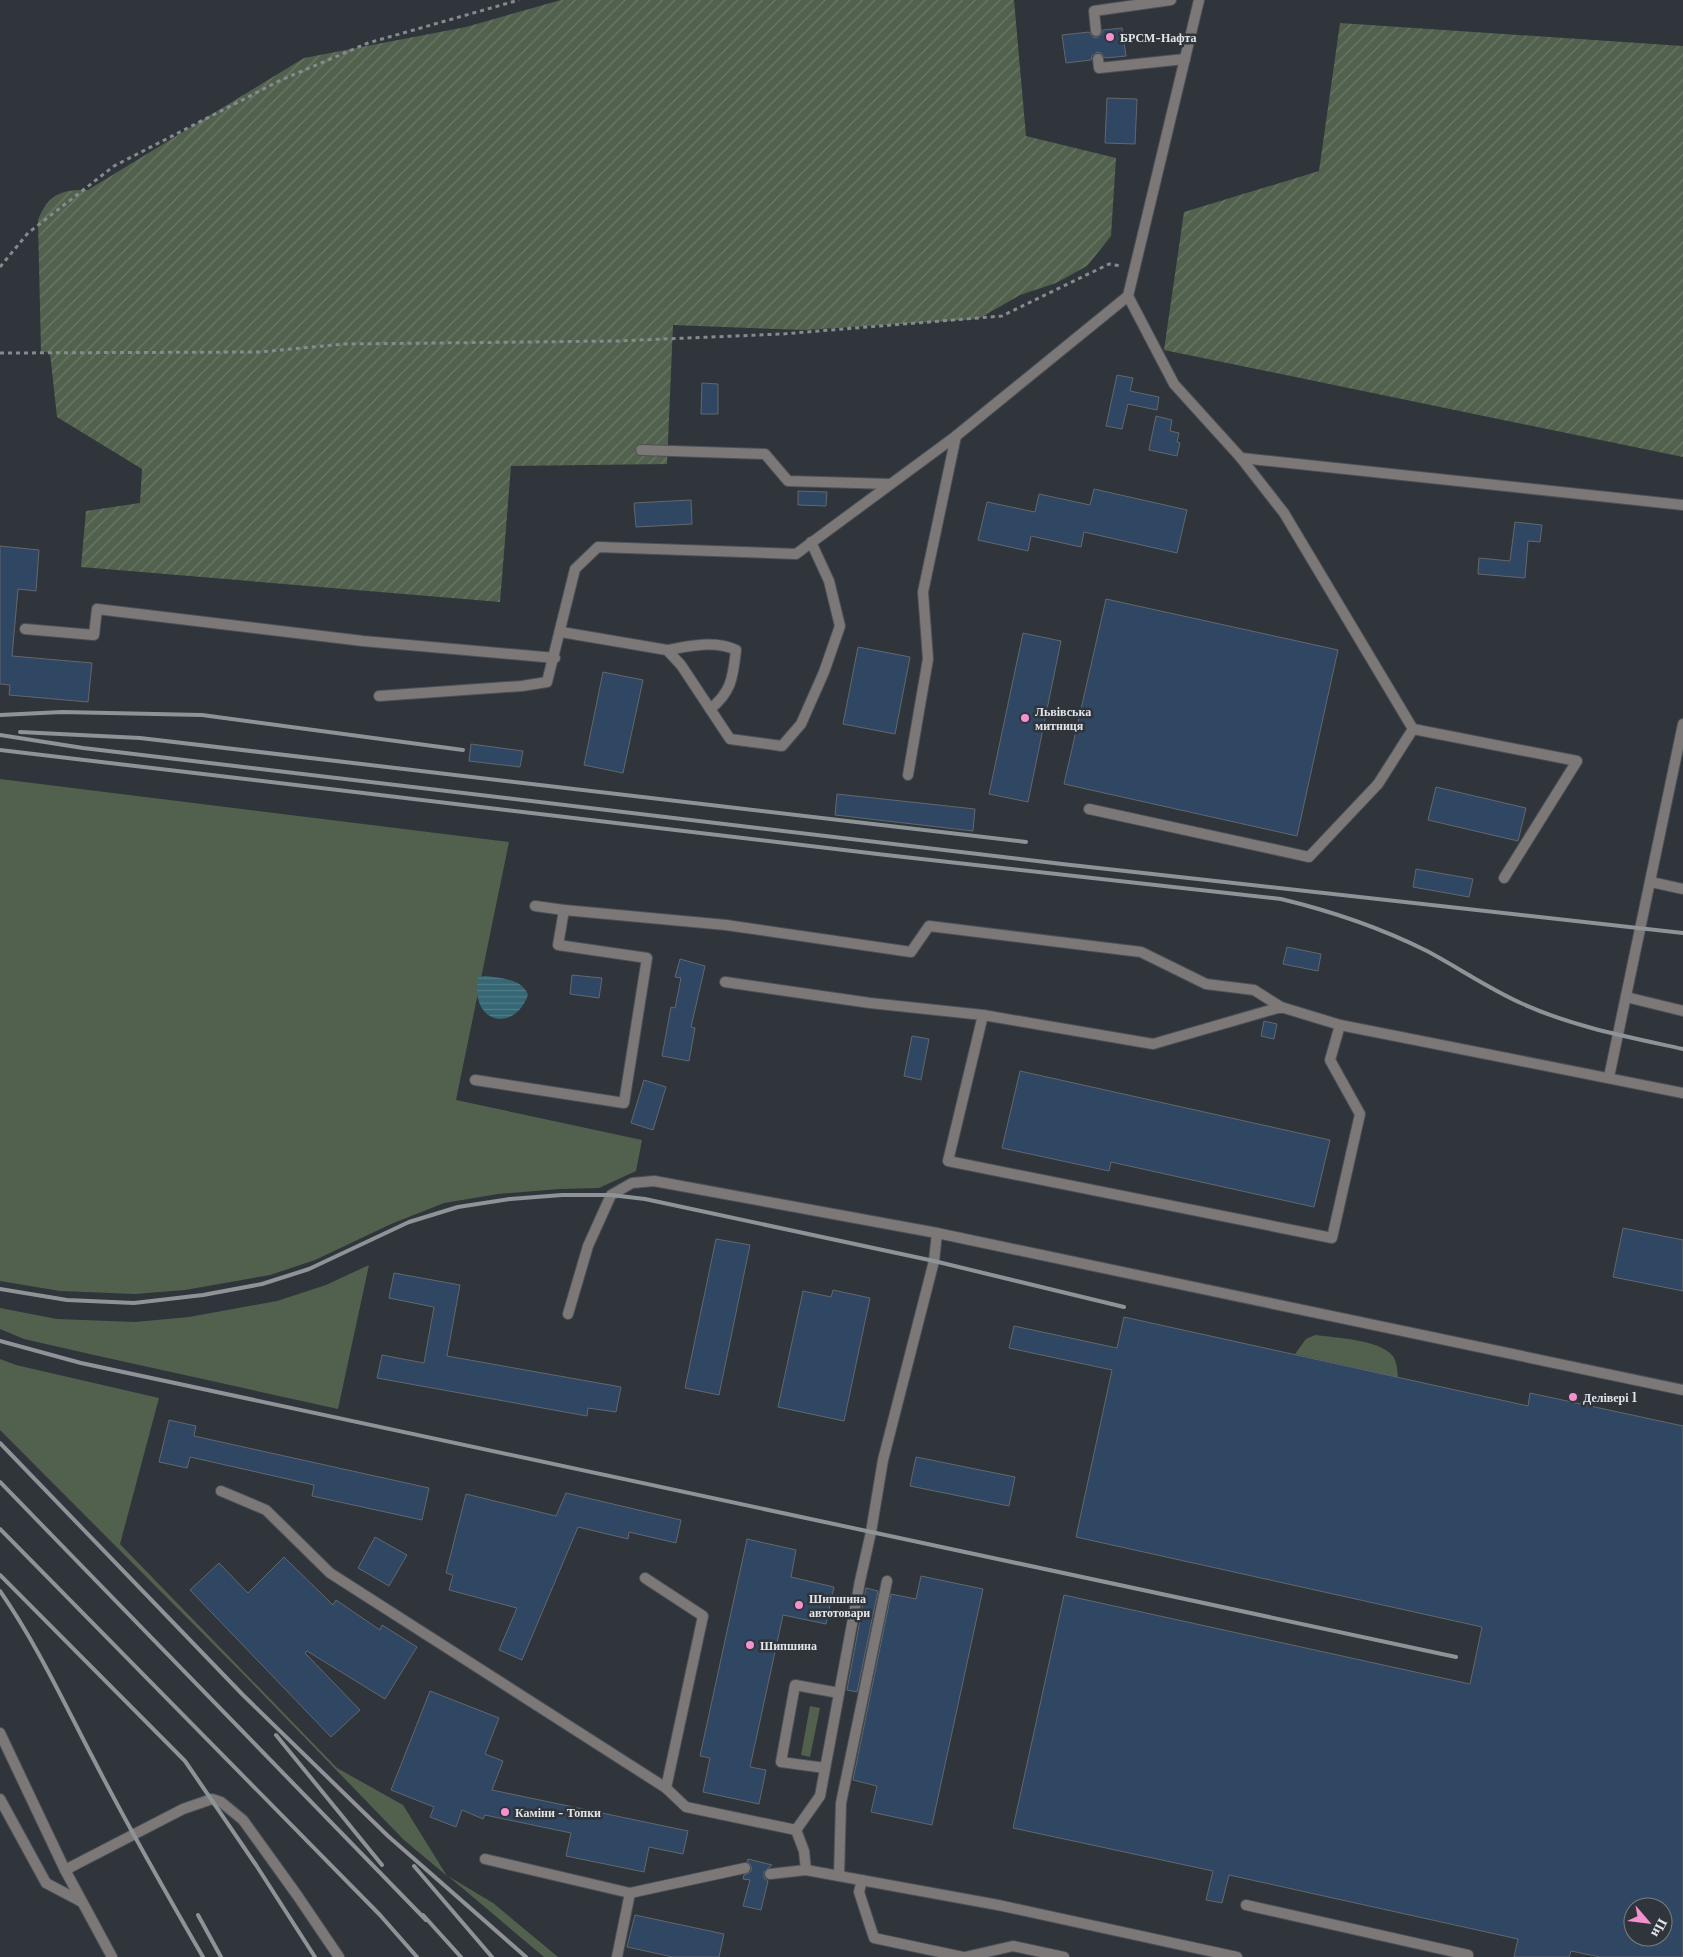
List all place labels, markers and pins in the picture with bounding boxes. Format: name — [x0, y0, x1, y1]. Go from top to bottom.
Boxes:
place label: БРСМ-Нафта — [1120, 30, 1197, 45]
marker: БРСМ-Нафта — [1104, 31, 1116, 43]
place label: Львівська митниця — [1035, 704, 1091, 733]
marker: Львівська митниця — [1019, 712, 1031, 724]
place label: Делівері 1 — [1583, 1390, 1637, 1405]
marker: Делівері 1 — [1567, 1391, 1579, 1403]
place label: Шипшина автотовари — [809, 1591, 870, 1620]
marker: Шипшина автотовари — [793, 1599, 805, 1611]
place label: Шипшина — [760, 1638, 817, 1653]
marker: Шипшина — [744, 1639, 756, 1651]
place label: Каміни - Топки — [515, 1805, 601, 1820]
marker: Каміни - Топки — [499, 1806, 511, 1818]

